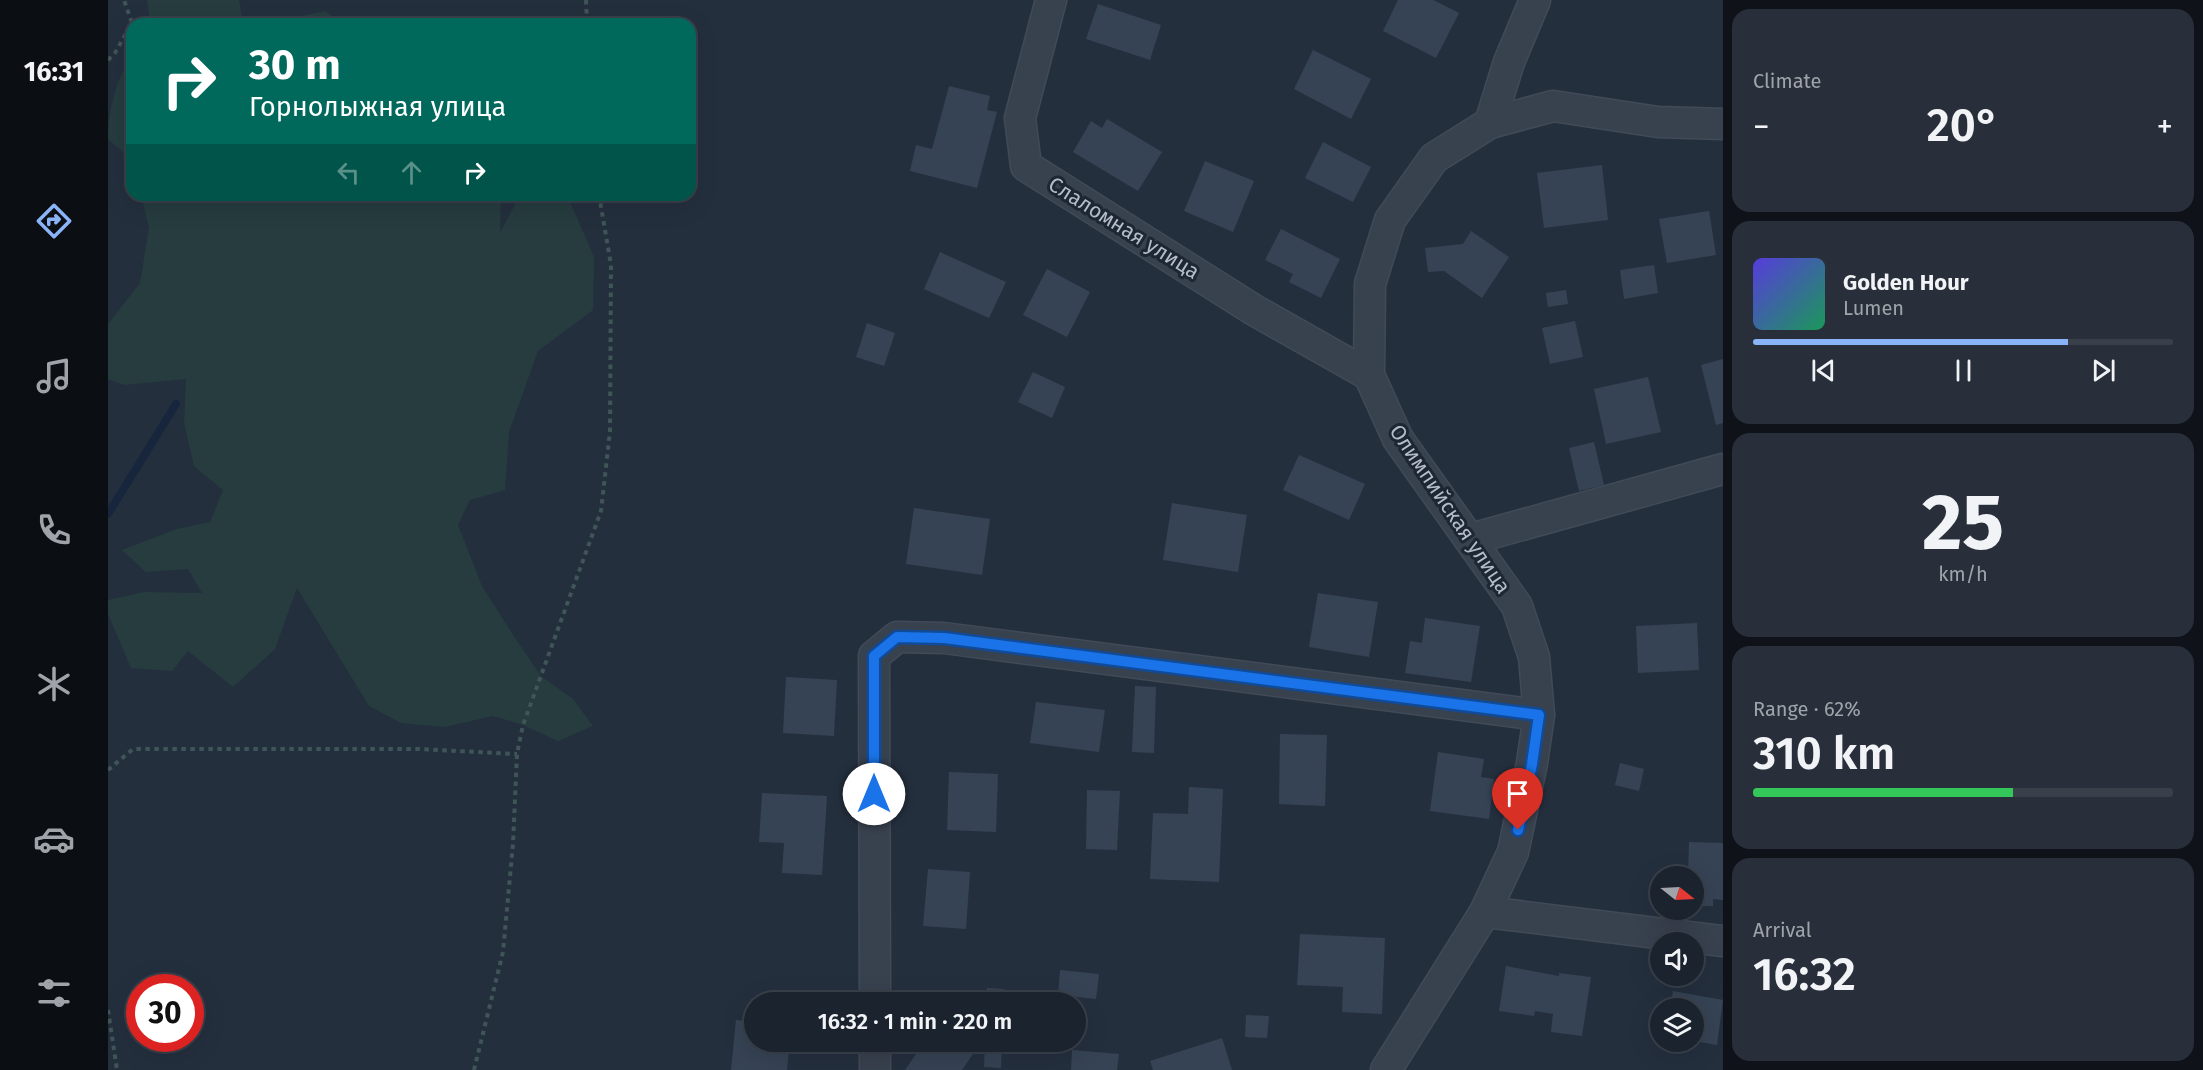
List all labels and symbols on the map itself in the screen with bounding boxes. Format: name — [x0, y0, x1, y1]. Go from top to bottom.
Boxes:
street label: Слаломная улица — [1044, 171, 1204, 285]
street label: Олимпийская улица — [1384, 419, 1516, 599]
position arrow — [842, 762, 906, 826]
pin — [1492, 768, 1543, 830]
north arrow — [1650, 866, 1704, 920]
speed limit sign: 30 — [126, 974, 204, 1052]

